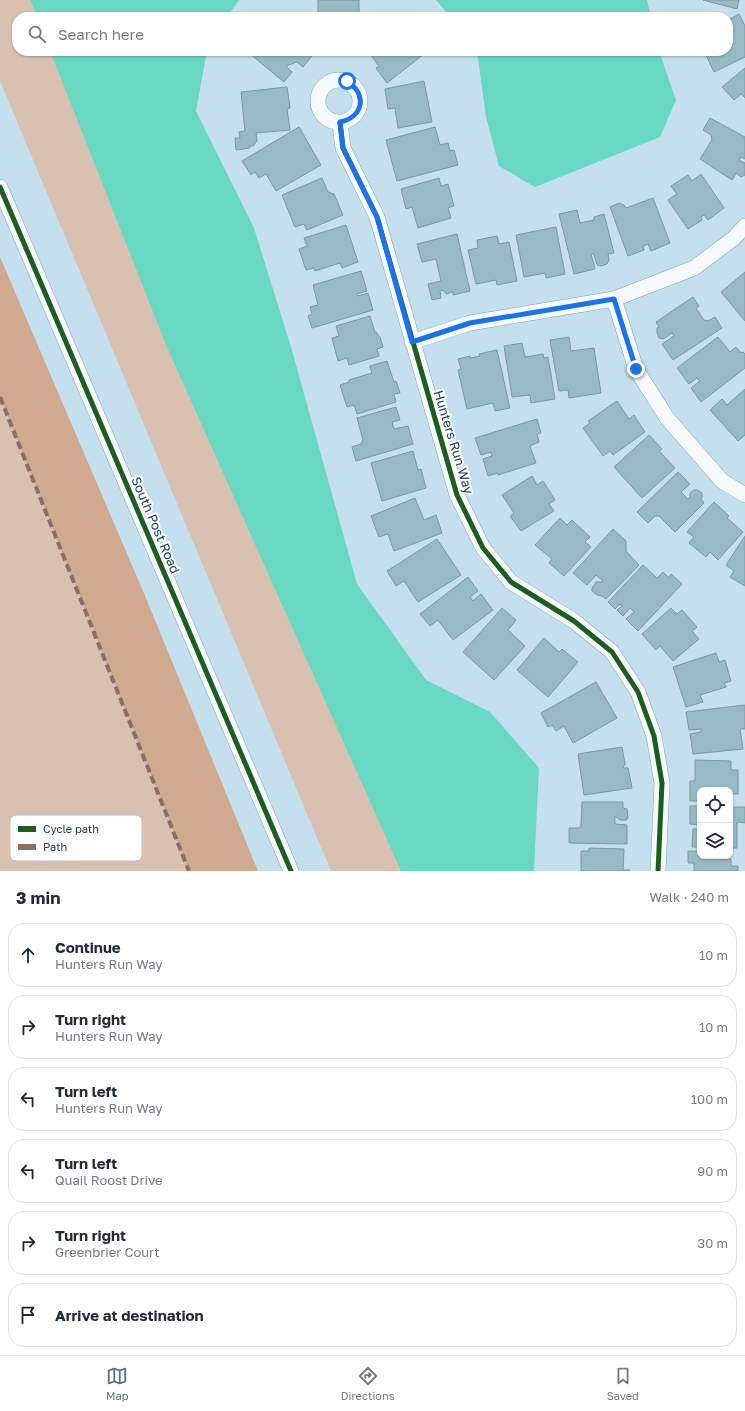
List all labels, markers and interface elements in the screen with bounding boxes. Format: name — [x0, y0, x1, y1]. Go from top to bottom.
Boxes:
search box — [12, 12, 733, 56]
icon: search — [26, 23, 48, 45]
text: Search here — [58, 25, 144, 43]
route start — [338, 72, 356, 90]
route end — [627, 360, 645, 378]
street label: Hunters Run Way — [431, 388, 478, 496]
street label: South Post Road — [128, 474, 184, 576]
map controls — [697, 787, 733, 859]
button: locate — [697, 787, 733, 823]
legend — [10, 815, 142, 861]
text: Cycle path — [43, 822, 99, 835]
button: layers — [697, 823, 733, 859]
text: Path — [43, 840, 67, 853]
text: 3 min — [16, 887, 60, 908]
text: Walk · 240 m — [650, 889, 729, 905]
text: Continue — [55, 938, 121, 956]
icon: ahead — [17, 944, 39, 966]
text: 10 m — [699, 947, 728, 963]
text: Hunters Run Way — [55, 956, 163, 972]
text: Turn right — [55, 1010, 126, 1028]
icon: right — [17, 1016, 39, 1038]
text: 10 m — [699, 1019, 728, 1035]
text: Hunters Run Way — [55, 1028, 163, 1044]
text: Turn left — [55, 1082, 117, 1100]
icon: left — [17, 1088, 39, 1110]
text: 100 m — [691, 1091, 728, 1107]
text: Hunters Run Way — [55, 1100, 163, 1116]
text: Turn left — [55, 1154, 117, 1172]
icon: left — [17, 1160, 39, 1182]
text: 90 m — [697, 1163, 728, 1179]
text: Quail Roost Drive — [55, 1172, 163, 1188]
text: Turn right — [55, 1226, 126, 1244]
icon: right — [17, 1232, 39, 1254]
text: 30 m — [698, 1235, 728, 1251]
text: Greenbrier Court — [55, 1244, 160, 1260]
icon: arrive — [17, 1304, 39, 1326]
text: Arrive at destination — [55, 1306, 204, 1324]
tab: Map — [106, 1365, 129, 1402]
tab: Directions — [341, 1365, 395, 1402]
tab: Saved — [607, 1365, 639, 1402]

